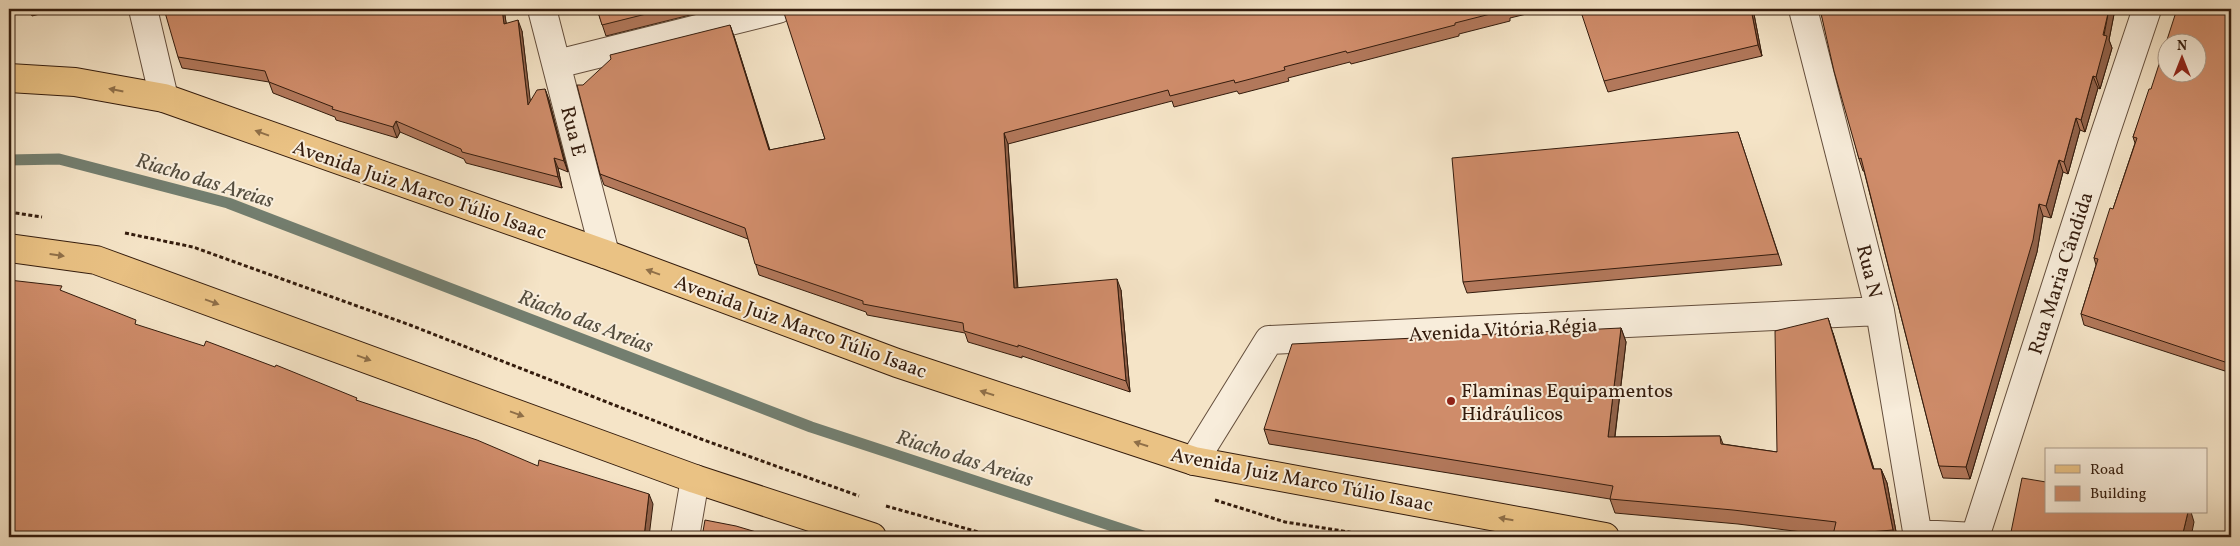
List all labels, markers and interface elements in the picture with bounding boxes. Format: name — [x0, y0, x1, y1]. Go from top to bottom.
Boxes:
north arrow — [2158, 32, 2208, 82]
text: N — [2177, 37, 2187, 56]
one-way arrow — [108, 85, 124, 93]
street label: Rua E — [552, 103, 592, 160]
one-way arrow — [255, 129, 270, 136]
street label: Avenida Juiz Marco Túlio Isaac — [289, 134, 550, 248]
water label: Riacho das Areias — [132, 147, 277, 216]
street label: Rua Maria Cândida — [2022, 189, 2101, 358]
street label: Rua N — [1848, 242, 1888, 301]
one-way arrow — [49, 251, 65, 259]
one-way arrow — [645, 268, 660, 276]
street label: Avenida Juiz Marco Túlio Isaac — [670, 269, 931, 387]
water label: Riacho das Areias — [514, 283, 658, 362]
one-way arrow — [204, 299, 219, 306]
street label: Avenida Vitória Régia — [1408, 312, 1598, 350]
one-way arrow — [357, 355, 372, 362]
place label: Flaminas Equipamentos Hidráulicos — [1461, 378, 1673, 429]
one-way arrow — [979, 389, 994, 397]
marker: Flaminas Equipamentos Hidráulicos — [1445, 395, 1457, 407]
one-way arrow — [510, 410, 525, 418]
water label: Riacho das Areias — [892, 424, 1037, 495]
one-way arrow — [1134, 440, 1149, 447]
street label: Avenida Juiz Marco Túlio Isaac — [1168, 442, 1435, 520]
legend — [2045, 448, 2208, 514]
text: Road — [2090, 460, 2124, 481]
text: Building — [2090, 484, 2147, 505]
one-way arrow — [1497, 514, 1513, 522]

